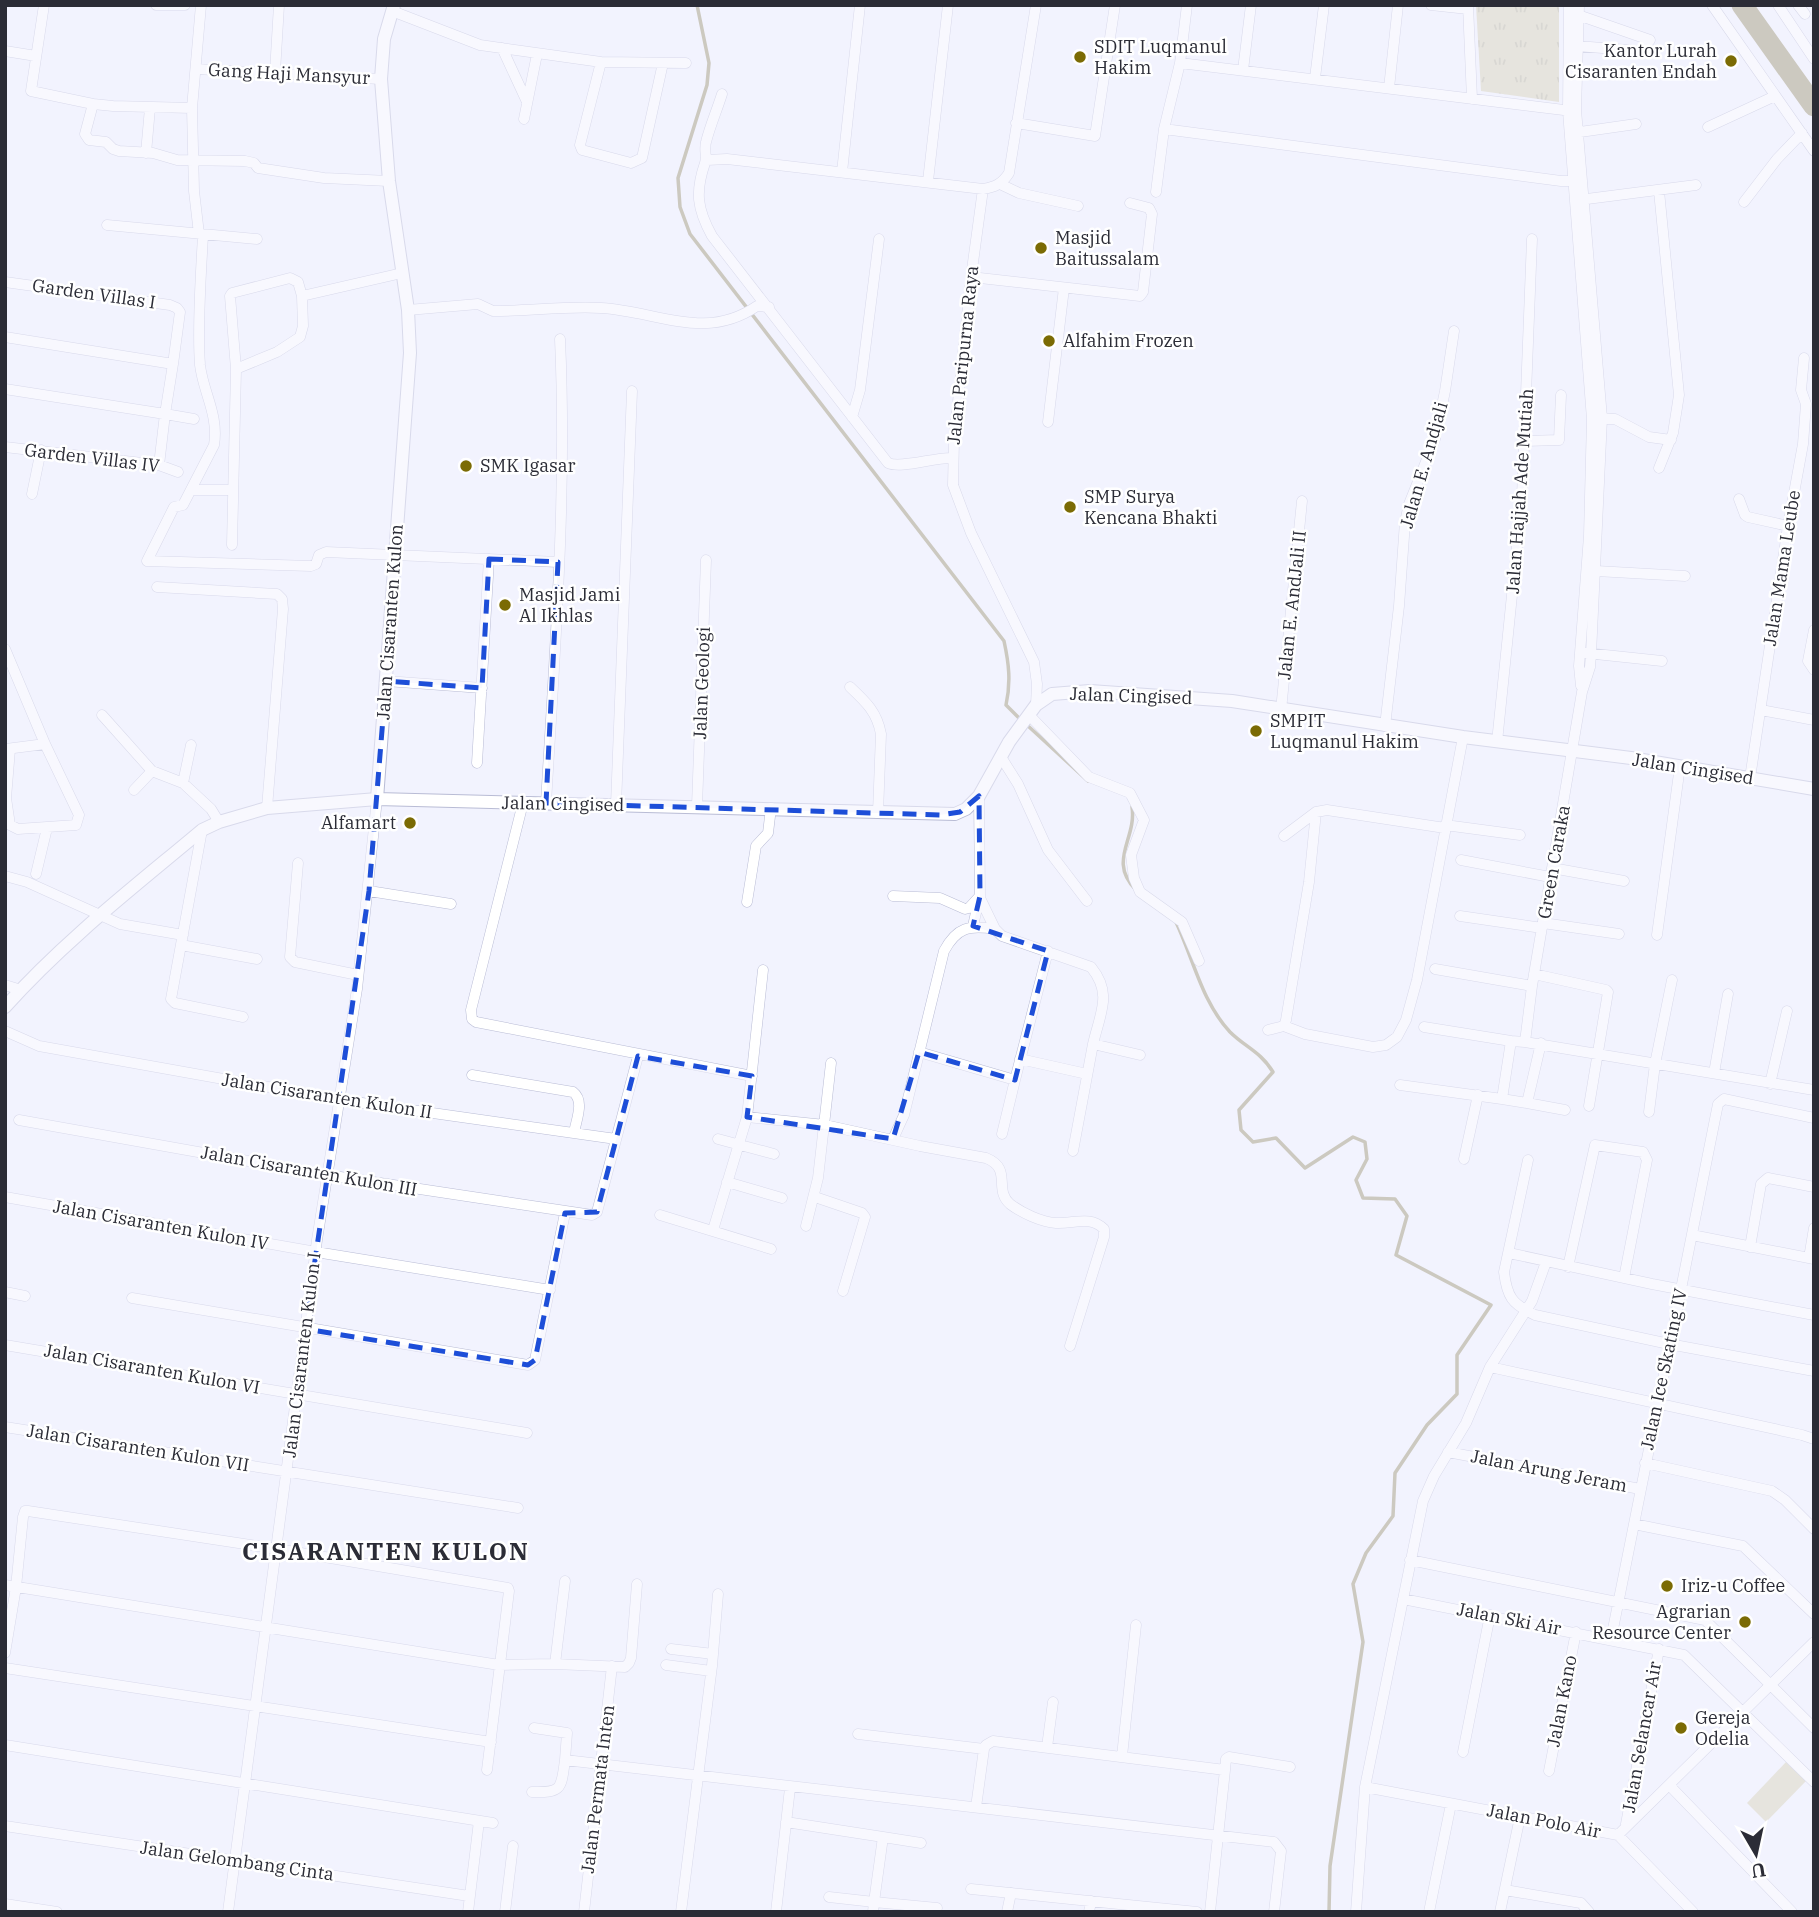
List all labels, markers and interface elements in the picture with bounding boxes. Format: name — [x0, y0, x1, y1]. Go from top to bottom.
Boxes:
place label: SDIT Luqmanul Hakim — [1094, 35, 1227, 79]
place label: Kantor Lurah Cisaranten Endah — [1565, 39, 1717, 83]
marker: SDIT Luqmanul Hakim — [1072, 49, 1088, 65]
marker: Kantor Lurah Cisaranten Endah — [1723, 53, 1739, 69]
street label: Gang Haji Mansyur — [207, 58, 371, 89]
place label: Masjid Baitussalam — [1055, 226, 1160, 270]
marker: Masjid Baitussalam — [1033, 240, 1049, 256]
street label: Jalan Paripurna Raya — [942, 264, 983, 446]
street label: Garden Villas I — [31, 273, 157, 314]
place label: Alfahim Frozen — [1063, 329, 1194, 352]
marker: Alfahim Frozen — [1041, 333, 1057, 349]
street label: Jalan Hajjah Ade Mutiah — [1501, 387, 1538, 595]
street label: Jalan E. Andjali — [1394, 399, 1453, 531]
street label: Garden Villas IV — [23, 438, 161, 477]
place label: SMK Igasar — [480, 454, 576, 477]
marker: SMK Igasar — [458, 458, 474, 474]
place label: SMP Surya Kencana Bhakti — [1084, 485, 1218, 529]
street label: Jalan Mama Leube — [1758, 488, 1805, 648]
marker: SMP Surya Kencana Bhakti — [1062, 499, 1078, 515]
street label: Jalan Cisaranten Kulon — [371, 523, 408, 721]
street label: Jalan E. AndJali II — [1272, 529, 1311, 681]
place label: Masjid Jami Al Ikhlas — [519, 583, 621, 627]
marker: Masjid Jami Al Ikhlas — [497, 597, 513, 613]
street label: Jalan Geologi — [688, 626, 715, 740]
street label: Jalan Cingised — [1069, 682, 1193, 709]
place label: SMPIT Luqmanul Hakim — [1270, 709, 1419, 753]
marker: SMPIT Luqmanul Hakim — [1248, 723, 1264, 739]
street label: Jalan Cingised — [1631, 748, 1756, 789]
street label: Jalan Cingised — [501, 791, 625, 816]
street label: Green Caraka — [1532, 803, 1575, 921]
place label: Alfamart — [321, 811, 396, 834]
marker: Alfamart — [402, 815, 418, 831]
street label: Jalan Cisaranten Kulon II — [220, 1067, 434, 1124]
street label: Jalan Cisaranten Kulon III — [199, 1140, 419, 1201]
street label: Jalan Cisaranten Kulon IV — [51, 1194, 271, 1255]
street label: Jalan Cisaranten Kulon I — [277, 1251, 326, 1459]
street label: Jalan Ice Skating IV — [1635, 1286, 1692, 1452]
street label: Jalan Cisaranten Kulon VI — [42, 1338, 262, 1399]
street label: Jalan Cisaranten Kulon VII — [25, 1419, 251, 1476]
street label: Jalan Arung Jeram — [1469, 1444, 1629, 1497]
district label: CISARANTEN KULON — [242, 1535, 530, 1567]
place label: Iriz-u Coffee — [1681, 1574, 1785, 1597]
marker: Iriz-u Coffee — [1659, 1578, 1675, 1594]
street label: Jalan Ski Air — [1455, 1597, 1563, 1640]
place label: Agrarian Resource Center — [1592, 1600, 1731, 1644]
marker: Agrarian Resource Center — [1737, 1614, 1753, 1630]
street label: Jalan Kano — [1541, 1653, 1582, 1749]
street label: Jalan Selancar Air — [1617, 1660, 1666, 1814]
street label: Jalan Permata Inten — [576, 1703, 619, 1875]
place label: Gereja Odelia — [1695, 1706, 1751, 1750]
marker: Gereja Odelia — [1673, 1720, 1689, 1736]
street label: Jalan Polo Air — [1485, 1798, 1603, 1843]
north arrow — [1721, 1819, 1791, 1889]
street label: Jalan Gelombang Cinta — [139, 1836, 336, 1886]
text: U — [1750, 1858, 1768, 1884]

